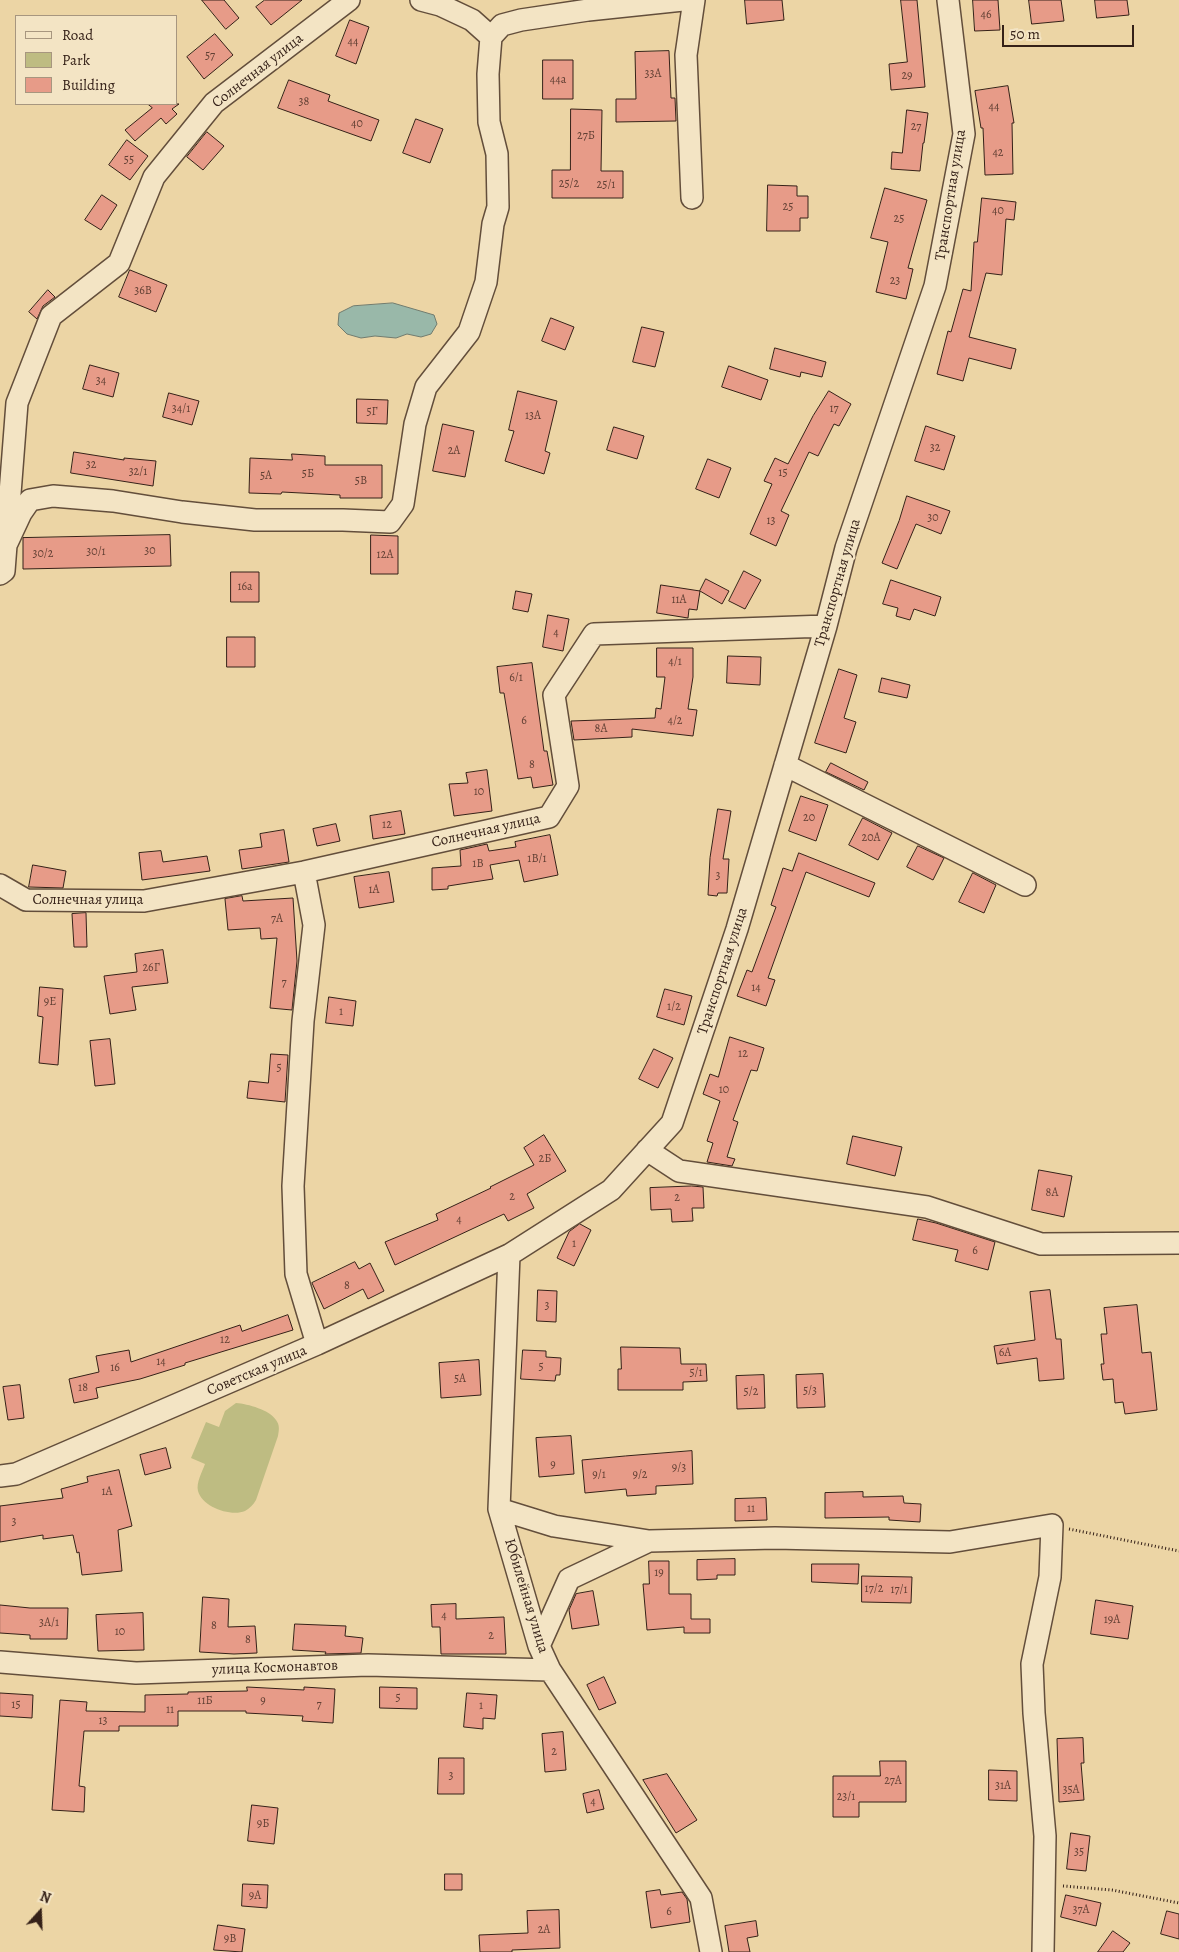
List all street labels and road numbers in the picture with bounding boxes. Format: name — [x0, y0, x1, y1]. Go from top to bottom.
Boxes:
street label: Солнечная улица — [209, 30, 307, 112]
street label: Транспортная улица — [932, 128, 970, 262]
street label: Транспортная улица — [811, 517, 865, 649]
street label: Солнечная улица — [430, 810, 542, 852]
street label: Солнечная улица — [32, 891, 144, 909]
street label: Транспортная улица — [694, 905, 752, 1037]
street label: Советская улица — [204, 1342, 310, 1400]
street label: Юбилейная улица — [500, 1537, 552, 1655]
street label: улица Космонавтов — [212, 1657, 338, 1679]

